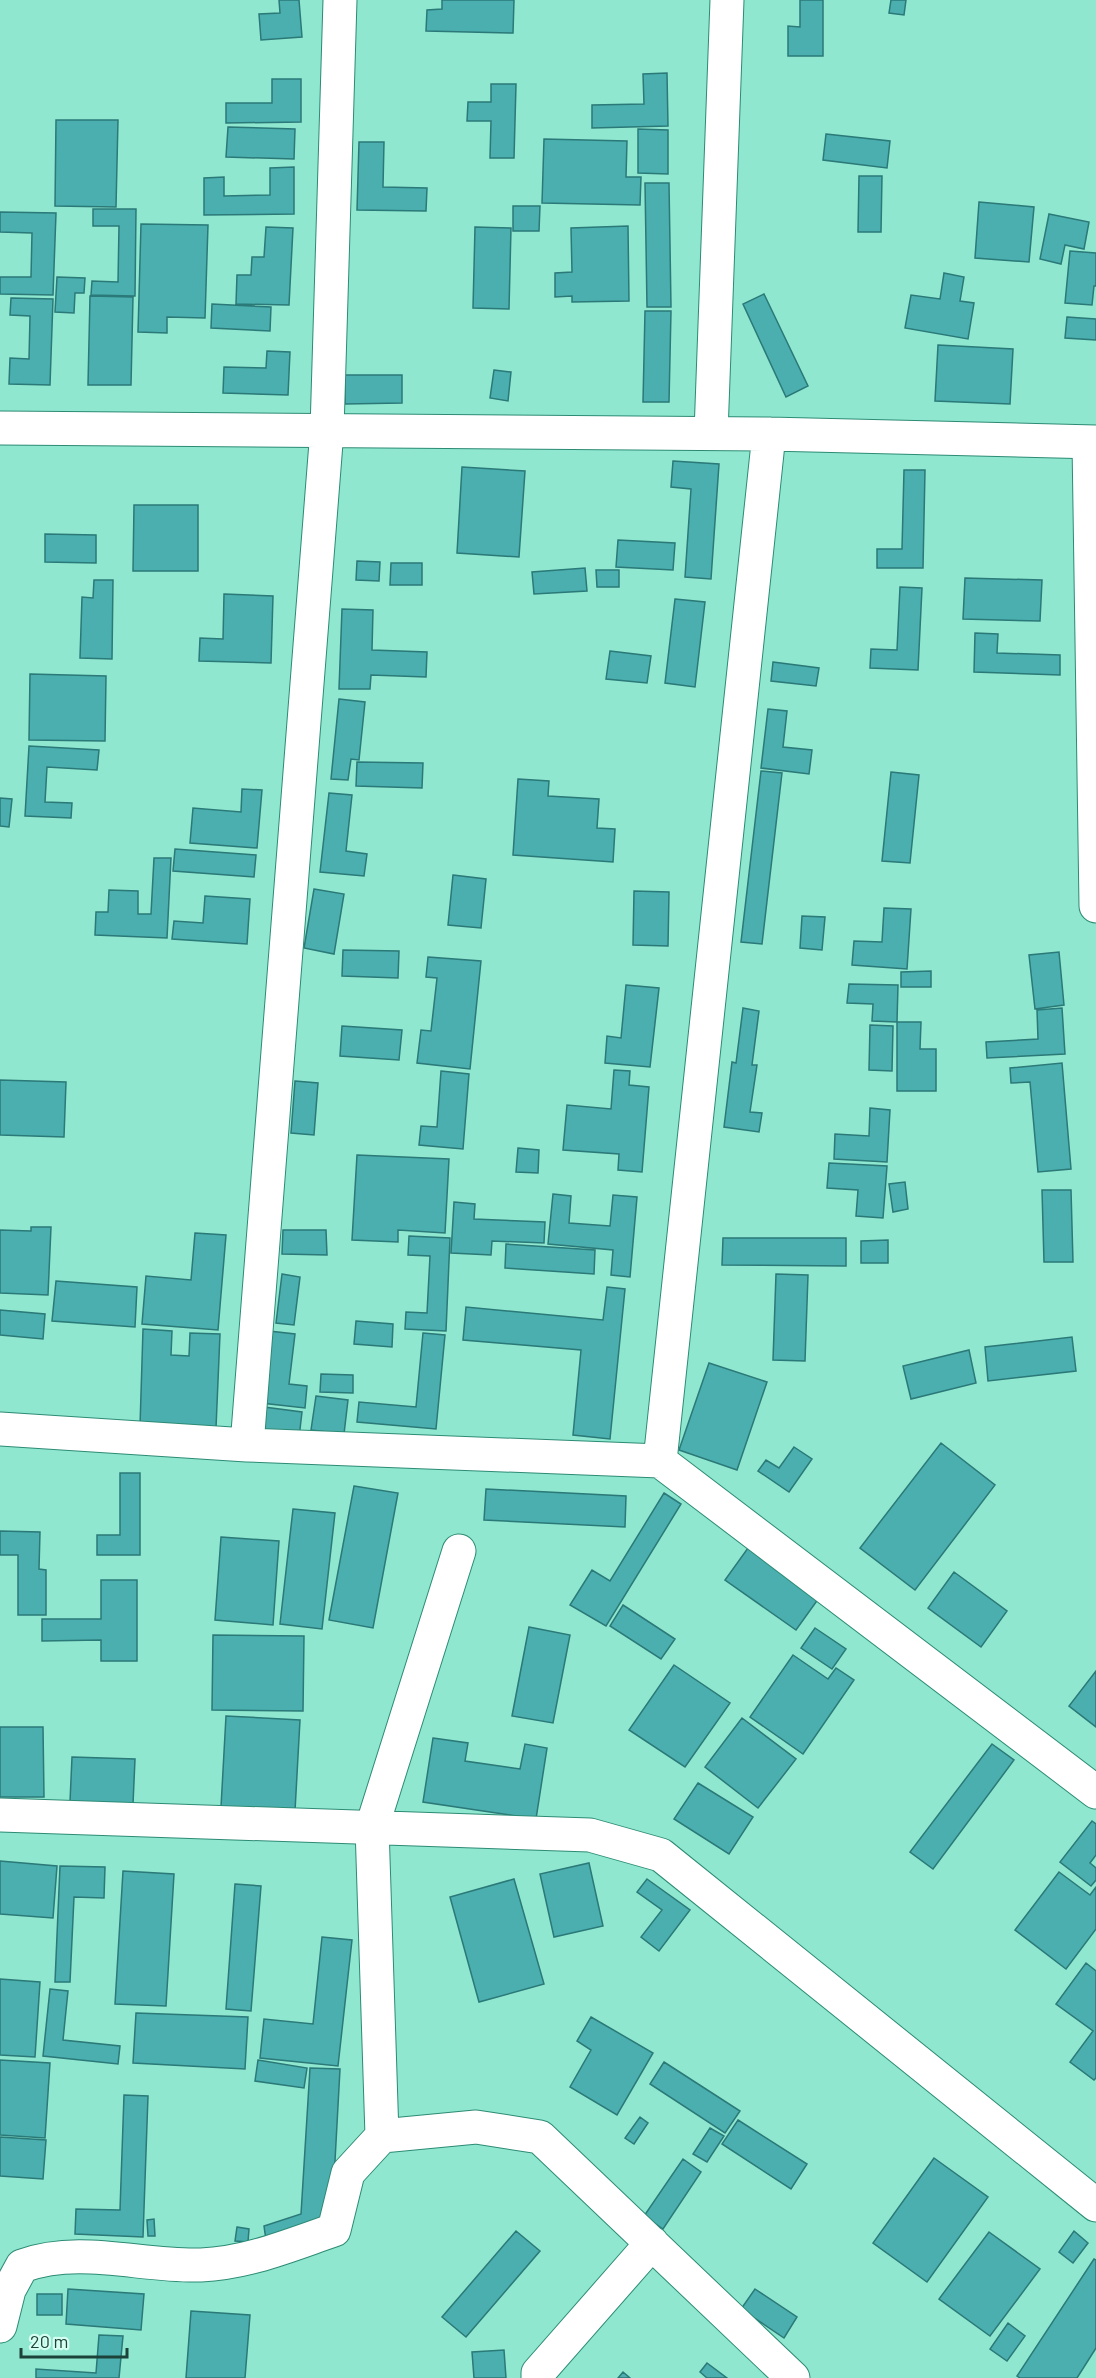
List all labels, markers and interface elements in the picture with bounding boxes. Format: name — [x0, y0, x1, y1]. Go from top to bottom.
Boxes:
scale bar — [21, 2321, 128, 2359]
text: 20 m — [30, 2330, 68, 2352]

